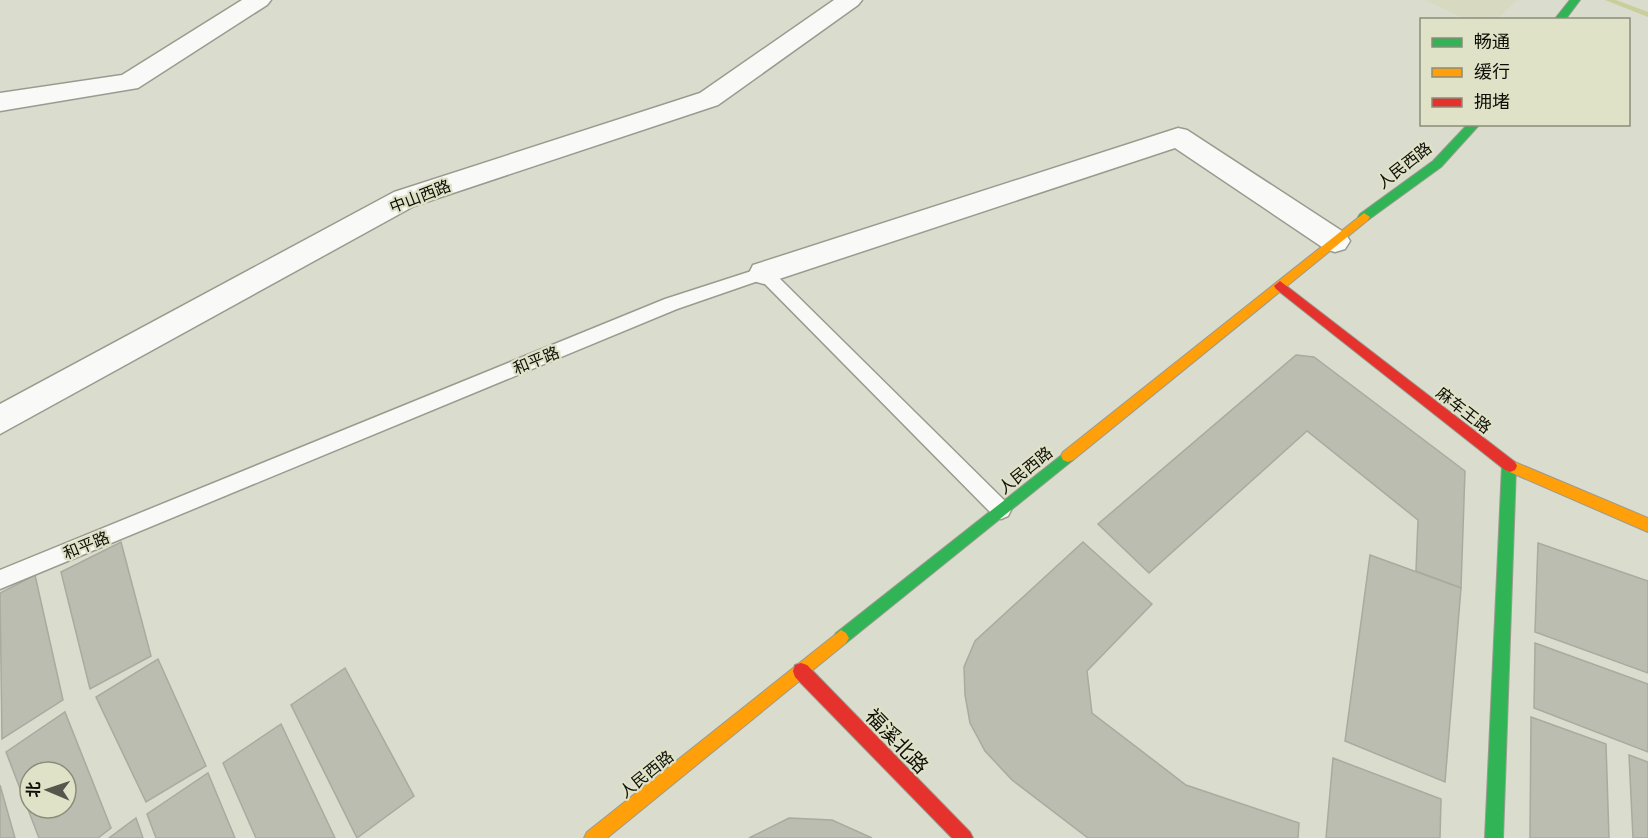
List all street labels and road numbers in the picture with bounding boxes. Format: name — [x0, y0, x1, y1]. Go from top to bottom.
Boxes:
street label: 人民西路 — [1373, 138, 1435, 193]
street label: 中山西路 — [387, 176, 453, 217]
street label: 和平路 — [510, 343, 562, 378]
street label: 麻车王路 — [1433, 383, 1495, 438]
street label: 人民西路 — [994, 443, 1056, 498]
street label: 和平路 — [60, 528, 112, 563]
street label: 福溪北路 — [861, 704, 933, 778]
street label: 人民西路 — [615, 747, 677, 802]

